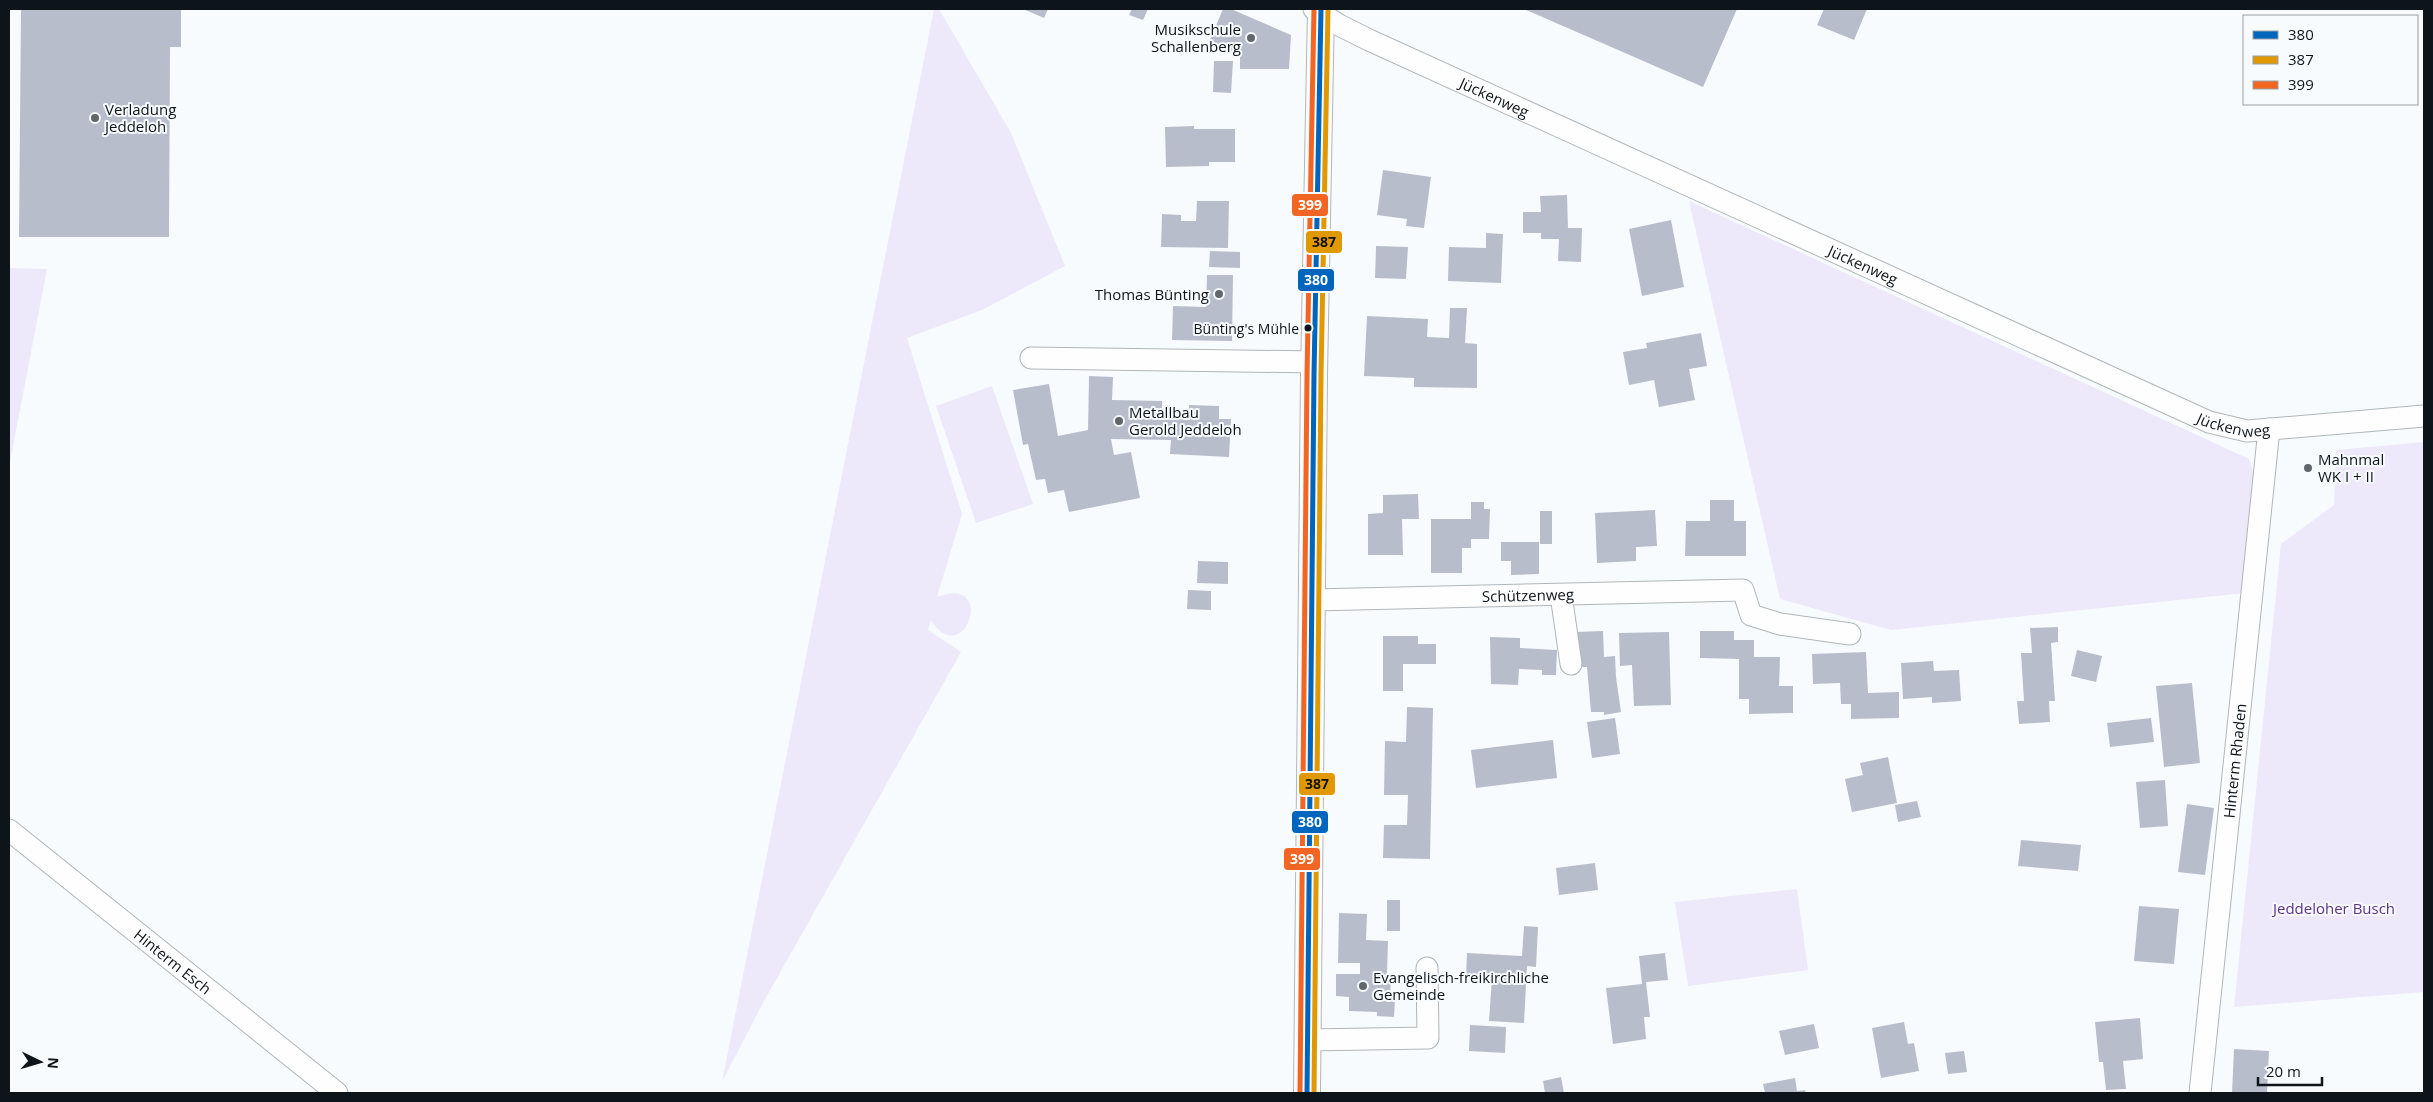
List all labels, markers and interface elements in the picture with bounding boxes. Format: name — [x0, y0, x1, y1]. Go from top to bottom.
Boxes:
legend — [2243, 15, 2418, 105]
place label: Musikschule Schallenberg — [1151, 19, 1241, 56]
text: 380 — [2288, 24, 2314, 44]
marker: Musikschule Schallenberg — [1245, 32, 1257, 44]
text: 387 — [2288, 49, 2314, 69]
street label: Jückenweg — [1455, 72, 1532, 121]
text: 399 — [2288, 74, 2314, 94]
place label: Verladung Jeddeloh — [103, 99, 176, 136]
marker: Verladung Jeddeloh — [89, 112, 101, 124]
line badge: 399 — [1291, 193, 1329, 217]
text: 399 — [1298, 195, 1322, 214]
line badge: 387 — [1305, 230, 1343, 254]
text: 387 — [1312, 232, 1336, 251]
street label: Jückenweg — [1823, 239, 1901, 289]
line badge: 380 — [1297, 268, 1335, 292]
text: 380 — [1304, 270, 1328, 289]
place label: Thomas Bünting — [1095, 284, 1209, 304]
marker: Thomas Bünting — [1213, 288, 1225, 300]
place label: Bünting's Mühle — [1194, 319, 1299, 338]
marker: Bünting's Mühle — [1303, 323, 1313, 333]
place label: Metallbau Gerold Jeddeloh — [1129, 402, 1242, 439]
street label: Jückenweg — [2192, 407, 2271, 441]
marker: Metallbau Gerold Jeddeloh — [1113, 415, 1125, 427]
place label: Mahnmal WK I + II — [2318, 449, 2384, 486]
marker: Mahnmal WK I + II — [2302, 462, 2314, 474]
street label: Schützenweg — [1482, 584, 1574, 606]
street label: Hinterm Rhaden — [2219, 702, 2250, 819]
line badge: 387 — [1298, 772, 1336, 796]
text: 387 — [1305, 774, 1329, 793]
line badge: 380 — [1291, 810, 1329, 834]
text: 380 — [1298, 812, 1322, 831]
line badge: 399 — [1283, 847, 1321, 871]
text: 399 — [1290, 849, 1314, 868]
park label: Jeddeloher Busch — [2271, 898, 2395, 918]
street label: Hinterm Esch — [130, 924, 216, 998]
place label: Evangelisch-freikirchliche Gemeinde — [1373, 967, 1549, 1004]
marker: Evangelisch-freikirchliche Gemeinde — [1357, 980, 1369, 992]
north arrow — [15, 1037, 65, 1087]
scale bar — [2258, 1054, 2322, 1086]
text: N — [43, 1057, 63, 1070]
text: 20 m — [2266, 1061, 2301, 1081]

